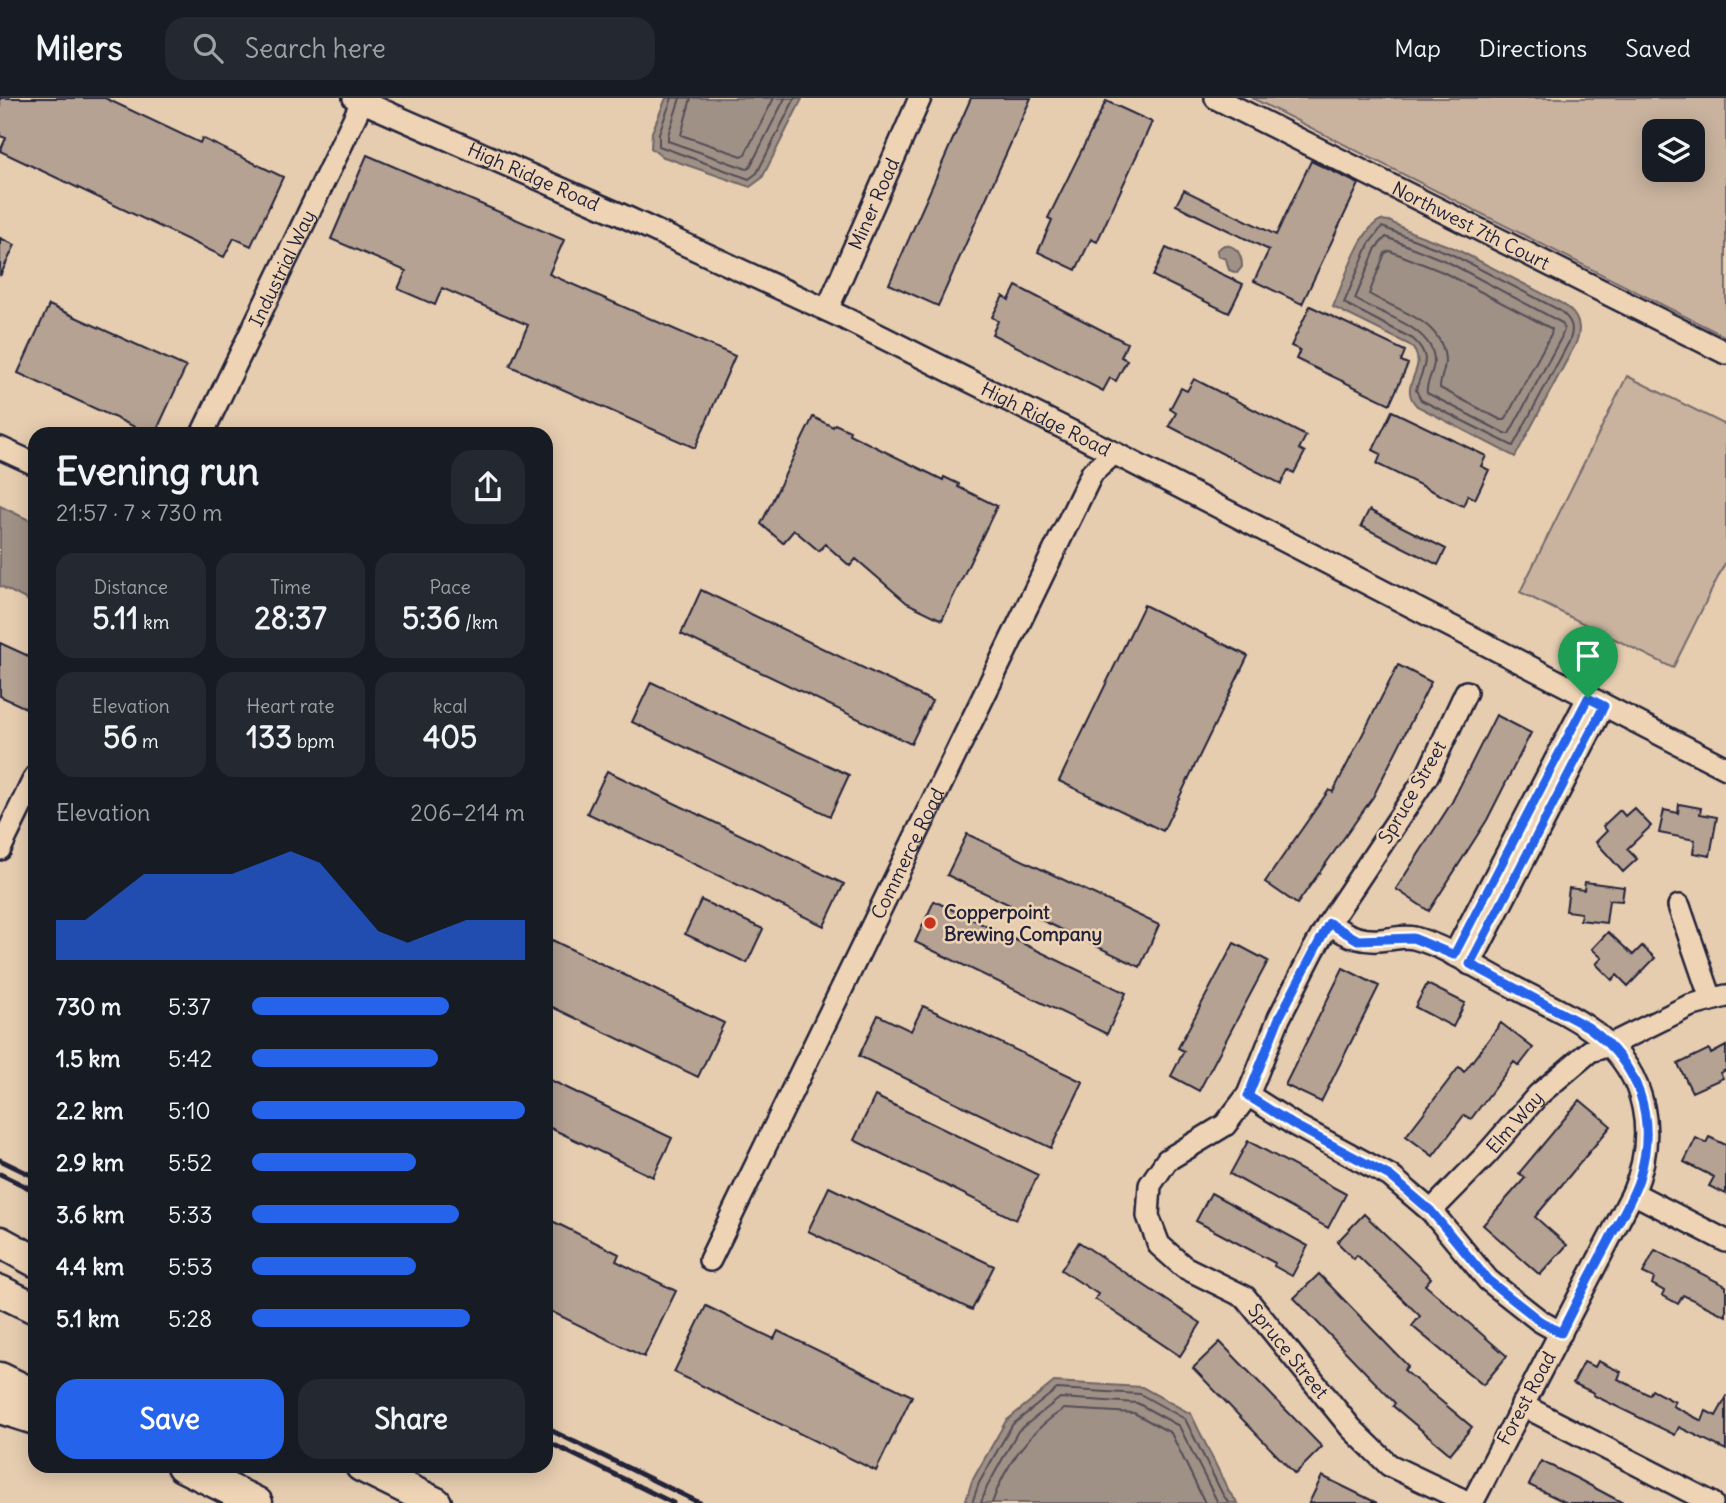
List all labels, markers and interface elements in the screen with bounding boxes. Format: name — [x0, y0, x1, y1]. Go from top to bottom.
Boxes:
search box — [165, 17, 655, 80]
text: Milers — [35, 27, 123, 69]
icon: search — [189, 29, 227, 67]
text: Search here — [245, 32, 386, 65]
text: Map — [1394, 33, 1441, 63]
text: Directions — [1479, 33, 1587, 63]
text: Saved — [1625, 33, 1691, 63]
map controls — [1642, 119, 1705, 182]
button: layers — [1642, 119, 1705, 182]
street label: High Ridge Road — [464, 137, 603, 216]
street label: Miner Road — [843, 154, 904, 253]
street label: Northwest 7th Court — [1388, 176, 1554, 275]
street label: Industrial Way — [244, 206, 320, 330]
street label: High Ridge Road — [977, 377, 1115, 461]
text: Evening run — [56, 448, 259, 495]
button: share — [451, 450, 525, 524]
text: 21:57 · 7 × 730 m — [56, 498, 222, 527]
text: Distance — [94, 575, 168, 599]
text: Time — [270, 575, 311, 599]
text: Pace — [430, 575, 471, 599]
text: 5.11 — [92, 599, 138, 637]
text: 28:37 — [254, 599, 327, 637]
text: 5:36 — [402, 599, 460, 637]
text: km — [138, 610, 169, 634]
text: /km — [460, 610, 498, 634]
pin — [1558, 626, 1618, 698]
icon: arrive — [1569, 637, 1607, 675]
text: Elevation — [92, 694, 170, 718]
text: Heart rate — [246, 694, 335, 718]
text: kcal — [433, 694, 467, 718]
text: 56 — [103, 718, 138, 756]
text: 133 — [246, 718, 292, 756]
text: 405 — [423, 718, 477, 756]
text: m — [138, 729, 159, 753]
text: bpm — [292, 729, 335, 753]
street label: Spruce Street — [1373, 736, 1451, 848]
street label: Commerce Road — [865, 784, 949, 923]
text: Elevation — [56, 798, 150, 827]
text: 206–214 m — [410, 798, 525, 827]
place label: Copperpoint Brewing Company — [944, 900, 1102, 946]
marker: Copperpoint Brewing Company — [922, 915, 938, 931]
text: 730 m — [56, 992, 121, 1021]
text: 5:37 — [168, 992, 211, 1021]
text: 1.5 km — [56, 1044, 121, 1073]
text: 5:42 — [168, 1044, 212, 1073]
street label: Elm Way — [1481, 1086, 1548, 1158]
text: 2.2 km — [56, 1096, 123, 1125]
text: 5:10 — [168, 1096, 211, 1125]
text: 2.9 km — [56, 1148, 124, 1177]
text: 5:52 — [168, 1148, 212, 1177]
text: 3.6 km — [56, 1200, 124, 1229]
text: 5:33 — [168, 1200, 213, 1229]
text: 4.4 km — [56, 1252, 124, 1281]
text: 5:53 — [168, 1252, 213, 1281]
street label: Spruce Street — [1243, 1299, 1334, 1403]
text: 5.1 km — [56, 1304, 120, 1333]
text: 5:28 — [168, 1304, 212, 1333]
street label: Forest Road — [1491, 1347, 1561, 1449]
button: Save — [56, 1379, 284, 1459]
button: Share — [298, 1379, 525, 1459]

